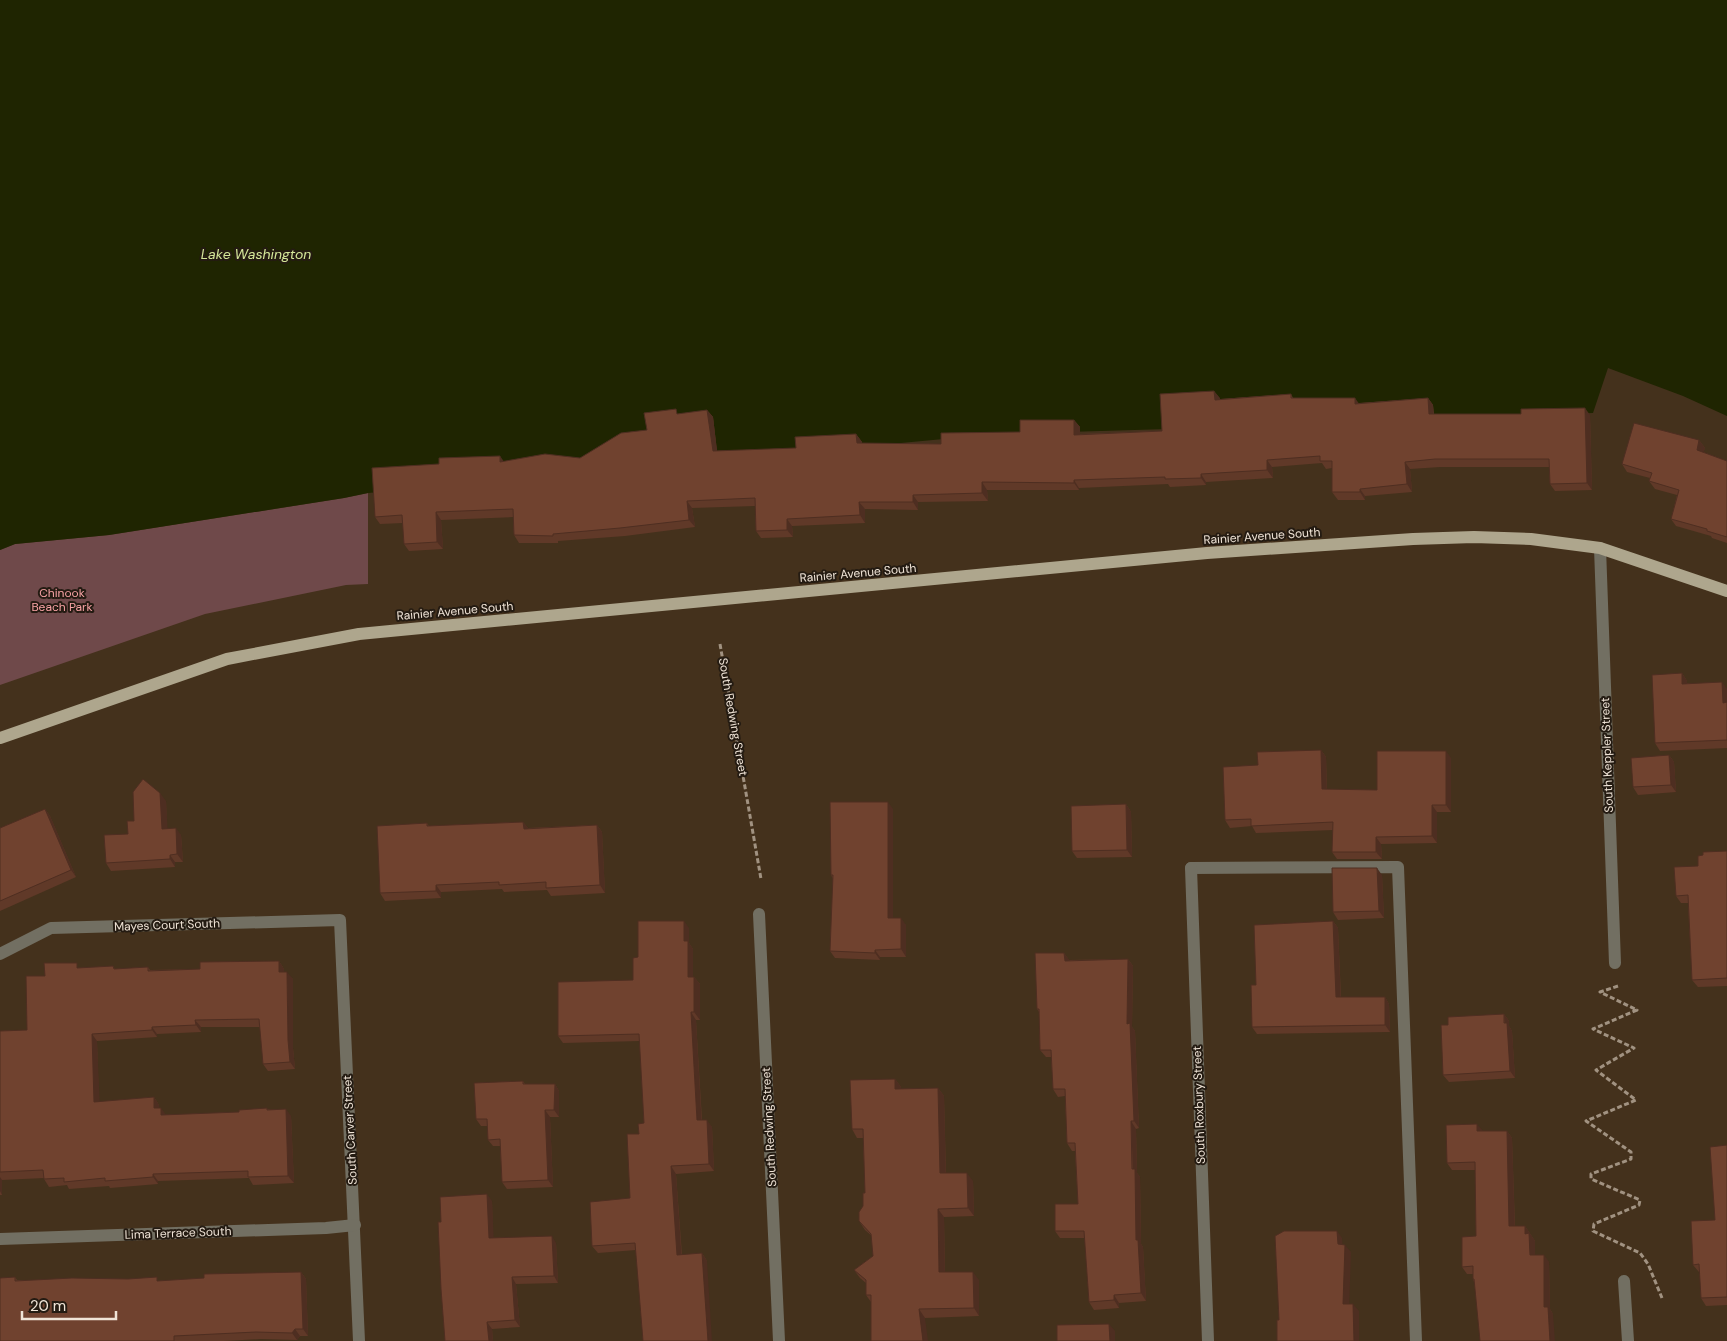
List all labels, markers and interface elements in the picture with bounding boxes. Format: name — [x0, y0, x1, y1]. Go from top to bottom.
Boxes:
water label: Lake Washington — [201, 245, 311, 263]
street label: Rainier Avenue South — [1203, 524, 1321, 548]
street label: Rainier Avenue South — [799, 560, 917, 586]
park label: Chinook Beach Park — [31, 585, 93, 615]
street label: Rainier Avenue South — [396, 598, 514, 624]
street label: South Redwing Street — [715, 657, 751, 778]
street label: South Keppler Street — [1597, 697, 1617, 813]
street label: Mayes Court South — [114, 915, 220, 935]
street label: South Roxbury Street — [1189, 1045, 1209, 1164]
street label: South Redwing Street — [758, 1067, 780, 1187]
street label: South Carver Street — [339, 1074, 361, 1185]
street label: Lima Terrace South — [124, 1223, 232, 1243]
scale bar — [22, 1288, 116, 1320]
text: 20 m — [30, 1296, 66, 1316]

